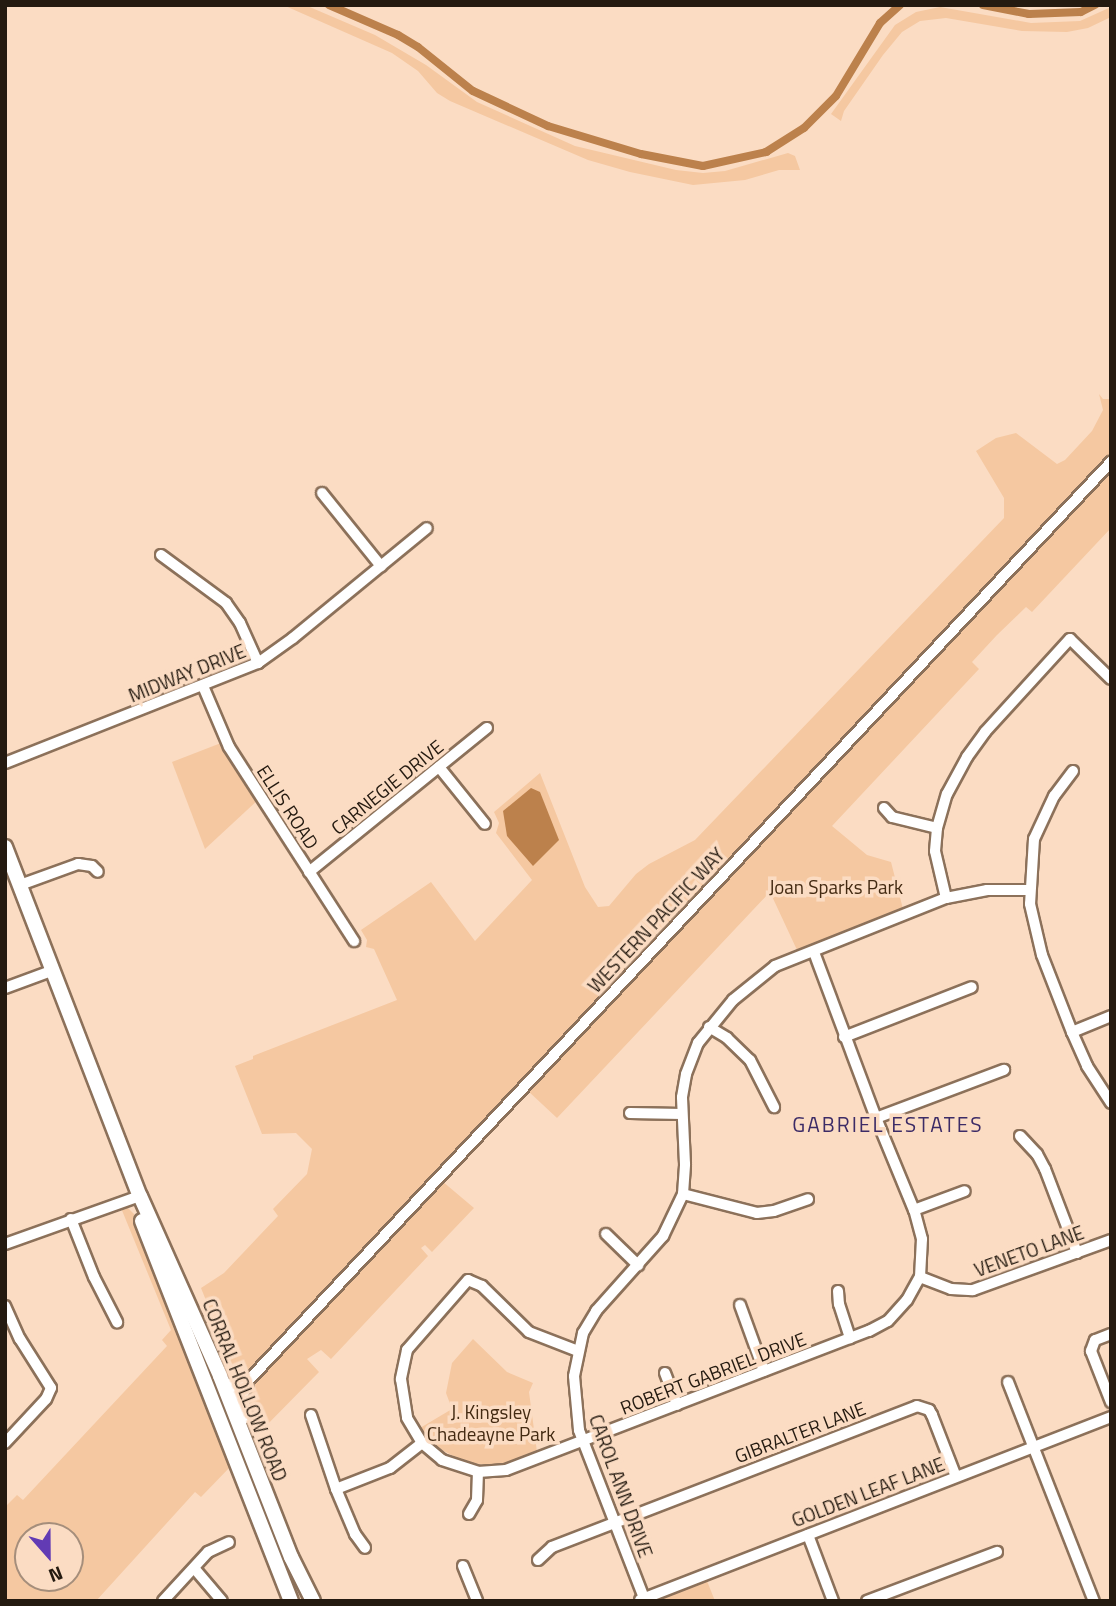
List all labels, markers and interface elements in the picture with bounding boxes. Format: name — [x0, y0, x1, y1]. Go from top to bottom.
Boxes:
street label: MIDWAY DRIVE — [125, 639, 249, 707]
street label: CARNEGIE DRIVE — [326, 735, 448, 839]
street label: ELLIS ROAD — [252, 761, 324, 853]
street label: WESTERN PACIFIC WAY — [583, 843, 729, 997]
park label: Joan Sparks Park — [769, 876, 903, 898]
district label: GABRIEL ESTATES — [794, 1111, 982, 1137]
street label: VENETO LANE — [971, 1221, 1087, 1281]
street label: CORRAL HOLLOW ROAD — [198, 1295, 292, 1485]
street label: ROBERT GABRIEL DRIVE — [617, 1327, 809, 1419]
street label: GIBRALTER LANE — [731, 1397, 869, 1467]
park label: J. Kingsley Chadeayne Park — [427, 1401, 555, 1445]
street label: CAROL ANN DRIVE — [585, 1411, 657, 1561]
street label: GOLDEN LEAF LANE — [788, 1452, 948, 1532]
north arrow — [14, 1522, 84, 1592]
text: N — [45, 1559, 67, 1591]

